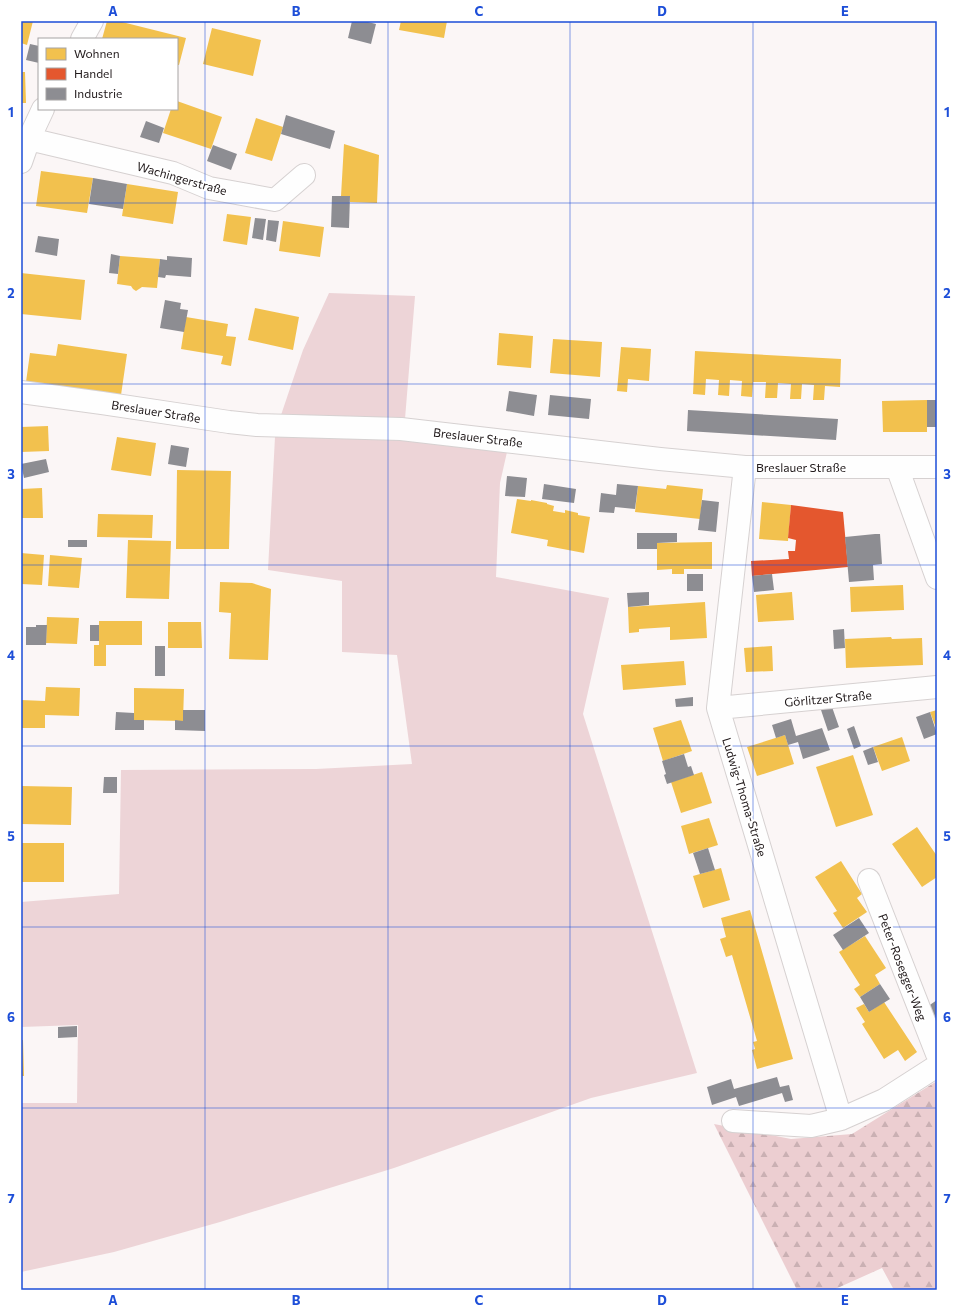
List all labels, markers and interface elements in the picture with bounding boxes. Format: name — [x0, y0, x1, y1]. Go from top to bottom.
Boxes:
text: A — [108, 3, 118, 19]
text: B — [292, 3, 301, 19]
text: C — [475, 3, 484, 19]
text: D — [657, 3, 667, 19]
text: E — [841, 3, 849, 19]
legend — [38, 38, 178, 110]
text: Wohnen — [74, 46, 120, 60]
text: Handel — [74, 66, 112, 80]
text: Industrie — [74, 86, 122, 100]
text: 1 — [8, 104, 14, 120]
text: 1 — [944, 104, 950, 120]
street label: Wachingerstraße — [135, 158, 229, 198]
text: 2 — [7, 285, 15, 301]
text: 2 — [943, 285, 951, 301]
street label: Breslauer Straße — [110, 397, 202, 425]
street label: Breslauer Straße — [432, 425, 524, 449]
street label: Breslauer Straße — [756, 460, 846, 474]
text: 3 — [7, 466, 15, 482]
text: 3 — [943, 466, 951, 482]
text: 4 — [7, 647, 15, 663]
text: 4 — [943, 647, 951, 663]
street label: Görlitzer Straße — [784, 687, 872, 709]
street label: Ludwig-Thoma-Straße — [720, 736, 770, 858]
text: 5 — [7, 828, 15, 844]
text: 5 — [943, 828, 951, 844]
street label: Peter-Rosegger-Weg — [876, 911, 930, 1023]
text: 6 — [7, 1009, 15, 1025]
text: 6 — [943, 1009, 951, 1025]
text: 7 — [7, 1190, 15, 1206]
text: 7 — [943, 1190, 951, 1206]
text: A — [108, 1292, 118, 1308]
text: B — [292, 1292, 301, 1308]
text: C — [475, 1292, 484, 1308]
text: D — [657, 1292, 667, 1308]
text: E — [841, 1292, 849, 1308]

